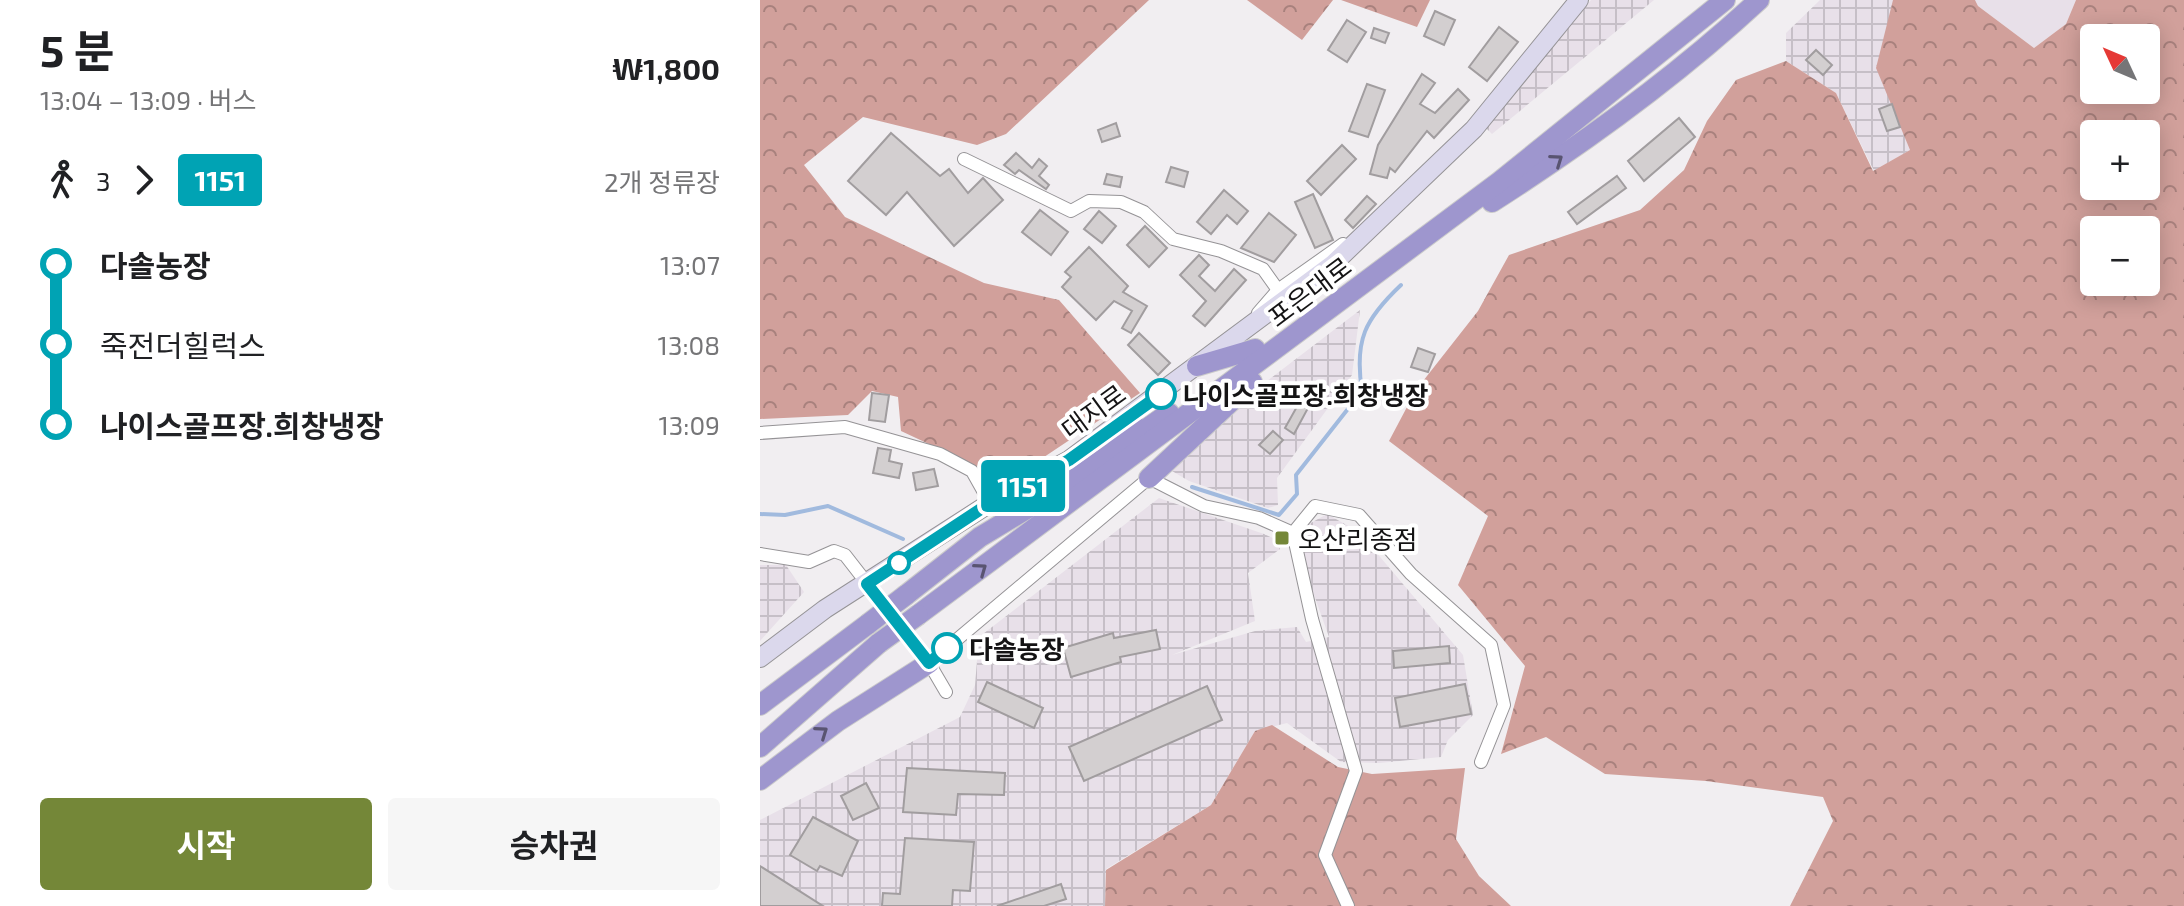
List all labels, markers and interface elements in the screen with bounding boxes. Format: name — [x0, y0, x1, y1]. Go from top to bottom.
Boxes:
text: 5 분 — [40, 23, 114, 76]
north arrow — [2080, 24, 2160, 104]
map controls — [2080, 24, 2160, 296]
text: ₩1,800 — [612, 50, 720, 86]
text: 13:04 – 13:09 · 버스 — [40, 84, 257, 115]
button: + — [2080, 120, 2160, 200]
one-way arrow — [1548, 155, 1562, 170]
icon: walk — [40, 158, 84, 202]
icon: forward — [122, 158, 166, 202]
text: 1151 — [194, 163, 246, 197]
text: 3 — [96, 165, 110, 196]
text: 2개 정류장 — [604, 166, 720, 197]
button: − — [2080, 216, 2160, 296]
text: 다솔농장 — [100, 247, 210, 283]
text: 13:07 — [660, 249, 720, 280]
street label: 포은대로 — [1261, 250, 1357, 332]
text: 죽전더힐럭스 — [100, 327, 266, 363]
text: 13:08 — [658, 329, 720, 360]
street label: 대지로 — [1055, 377, 1131, 445]
marker: 나이스골프장.희창냉장 — [1146, 379, 1176, 409]
place label: 나이스골프장.희창냉장 — [1183, 379, 1429, 410]
text: 나이스골프장.희창냉장 — [100, 407, 383, 443]
text: 13:09 — [659, 409, 720, 440]
line badge: 1151 — [967, 460, 1079, 512]
text: 1151 — [997, 469, 1049, 503]
place label: 오산리종점 — [1298, 523, 1418, 554]
marker: 오산리종점 — [1273, 529, 1291, 547]
unlabelled marker — [888, 552, 910, 574]
one-way arrow — [973, 564, 987, 579]
marker: 다솔농장 — [932, 633, 962, 663]
place label: 다솔농장 — [969, 633, 1065, 664]
one-way arrow — [813, 727, 827, 742]
button: 시작 — [40, 798, 372, 890]
button: 승차권 — [388, 798, 720, 890]

